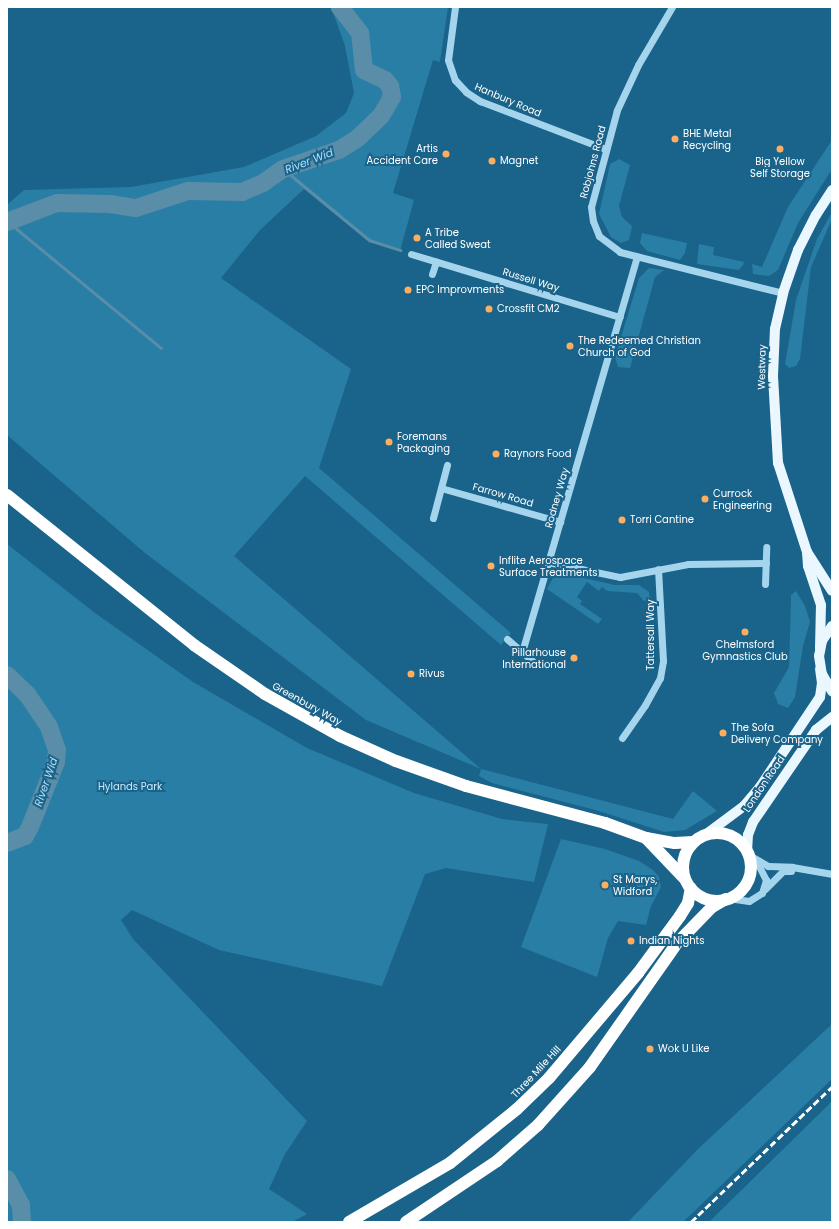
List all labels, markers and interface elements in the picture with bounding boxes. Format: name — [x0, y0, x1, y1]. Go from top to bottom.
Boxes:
street label: Hanbury Road — [473, 81, 543, 119]
street label: Robjohns Road — [578, 124, 608, 200]
place label: BHE Metal Recycling — [683, 127, 732, 150]
marker: BHE Metal Recycling — [670, 134, 680, 144]
place label: Artis Accident Care — [367, 142, 438, 166]
marker: Big Yellow Self Storage — [775, 144, 785, 154]
water label: River Wid — [283, 146, 335, 176]
marker: Artis Accident Care — [441, 149, 451, 159]
place label: Magnet — [500, 155, 538, 167]
place label: Big Yellow Self Storage — [750, 155, 810, 178]
marker: Magnet — [487, 156, 497, 166]
place label: A Tribe Called Sweat — [425, 226, 491, 250]
marker: A Tribe Called Sweat — [412, 233, 422, 243]
street label: Russell Way — [501, 266, 561, 294]
place label: EPC Improvments — [416, 284, 504, 296]
marker: EPC Improvments — [403, 285, 413, 295]
place label: Crossfit CM2 — [497, 303, 559, 315]
marker: Crossfit CM2 — [484, 304, 494, 314]
place label: The Redeemed Christian Church of God — [578, 334, 701, 358]
marker: The Redeemed Christian Church of God — [565, 341, 575, 351]
street label: Westway — [756, 344, 768, 390]
place label: Foremans Packaging — [397, 430, 450, 454]
marker: Foremans Packaging — [384, 437, 394, 447]
place label: Raynors Food — [504, 448, 571, 460]
marker: Raynors Food — [491, 449, 501, 459]
street label: Rodney Way — [543, 466, 571, 530]
street label: Farrow Road — [471, 481, 535, 509]
place label: Currock Engineering — [713, 487, 772, 510]
marker: Currock Engineering — [700, 494, 710, 504]
place label: Torri Cantine — [630, 514, 694, 526]
marker: Torri Cantine — [617, 515, 627, 525]
place label: Inflite Aerospace Surface Treatments — [499, 554, 597, 578]
marker: Inflite Aerospace Surface Treatments — [486, 561, 496, 571]
street label: Tattersall Way — [645, 599, 657, 671]
marker: Chelmsford Gymnastics Club — [740, 627, 750, 637]
place label: Chelmsford Gymnastics Club — [702, 638, 788, 662]
place label: Pillarhouse International — [502, 646, 566, 670]
marker: Pillarhouse International — [569, 653, 579, 663]
place label: Rivus — [419, 668, 445, 680]
marker: Rivus — [406, 669, 416, 679]
street label: Greenbury Way — [270, 680, 344, 728]
place label: The Sofa Delivery Company — [731, 721, 823, 744]
marker: The Sofa Delivery Company — [718, 728, 728, 738]
street label: London Road — [741, 754, 787, 814]
water label: River Wid — [32, 756, 60, 808]
park label: Hylands Park — [98, 781, 162, 793]
place label: St Marys, Widford — [613, 873, 657, 896]
marker: St Marys, Widford — [600, 880, 610, 890]
place label: Indian Nights — [639, 935, 704, 947]
marker: Indian Nights — [626, 936, 636, 946]
street label: Three Mile Hill — [509, 1043, 563, 1101]
place label: Wok U Like — [658, 1043, 710, 1055]
marker: Wok U Like — [645, 1044, 655, 1054]

